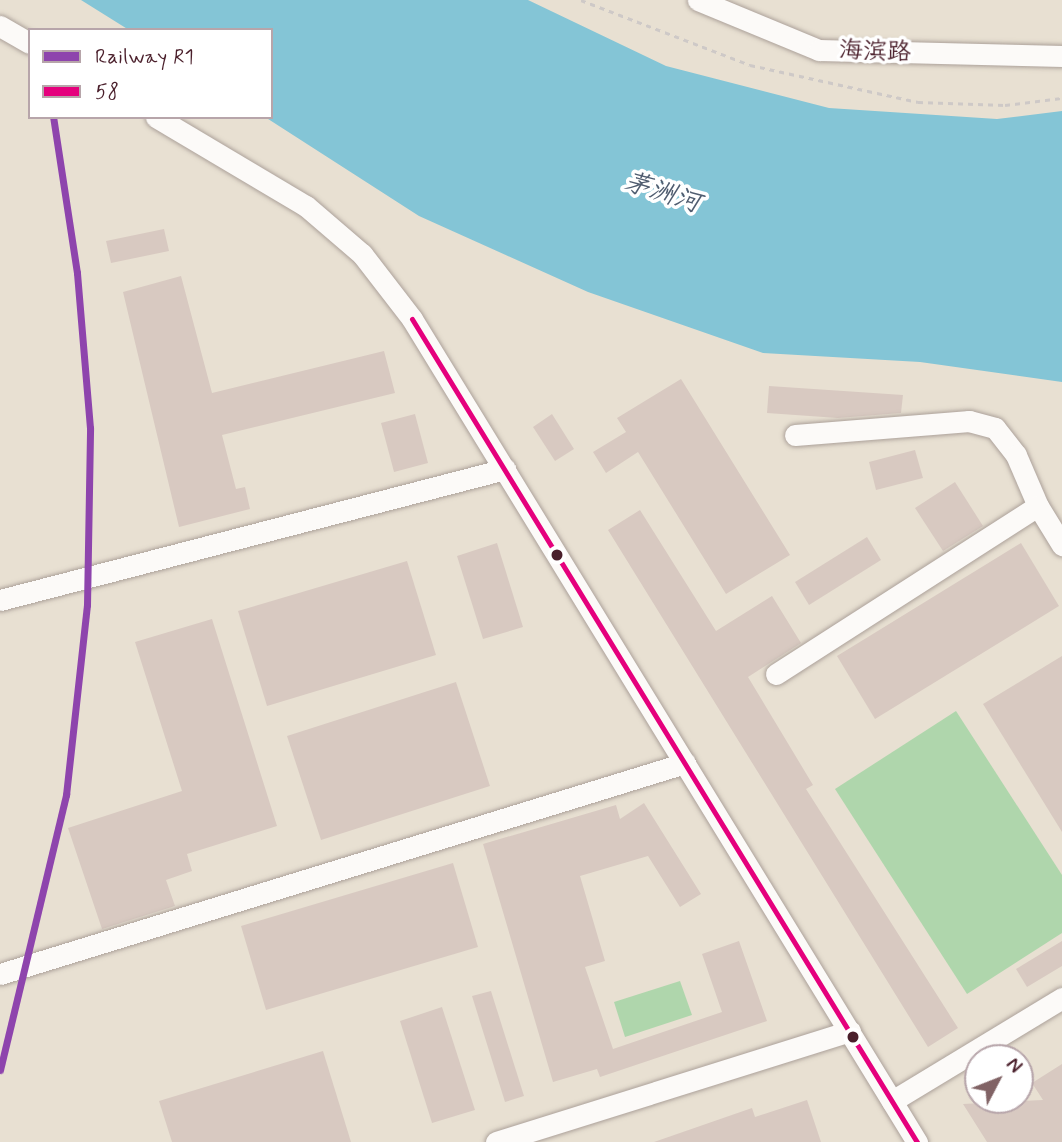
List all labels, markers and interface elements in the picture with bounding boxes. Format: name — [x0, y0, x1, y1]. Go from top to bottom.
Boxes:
legend — [28, 28, 273, 119]
street label: 海滨路 — [839, 36, 911, 68]
text: Railway R1 — [95, 43, 194, 71]
text: 58 — [95, 78, 119, 106]
water label: 茅洲河 — [620, 167, 704, 221]
unlabelled marker — [550, 548, 564, 562]
unlabelled marker — [846, 1030, 860, 1044]
north arrow — [964, 1044, 1034, 1114]
text: N — [1000, 1053, 1027, 1079]

